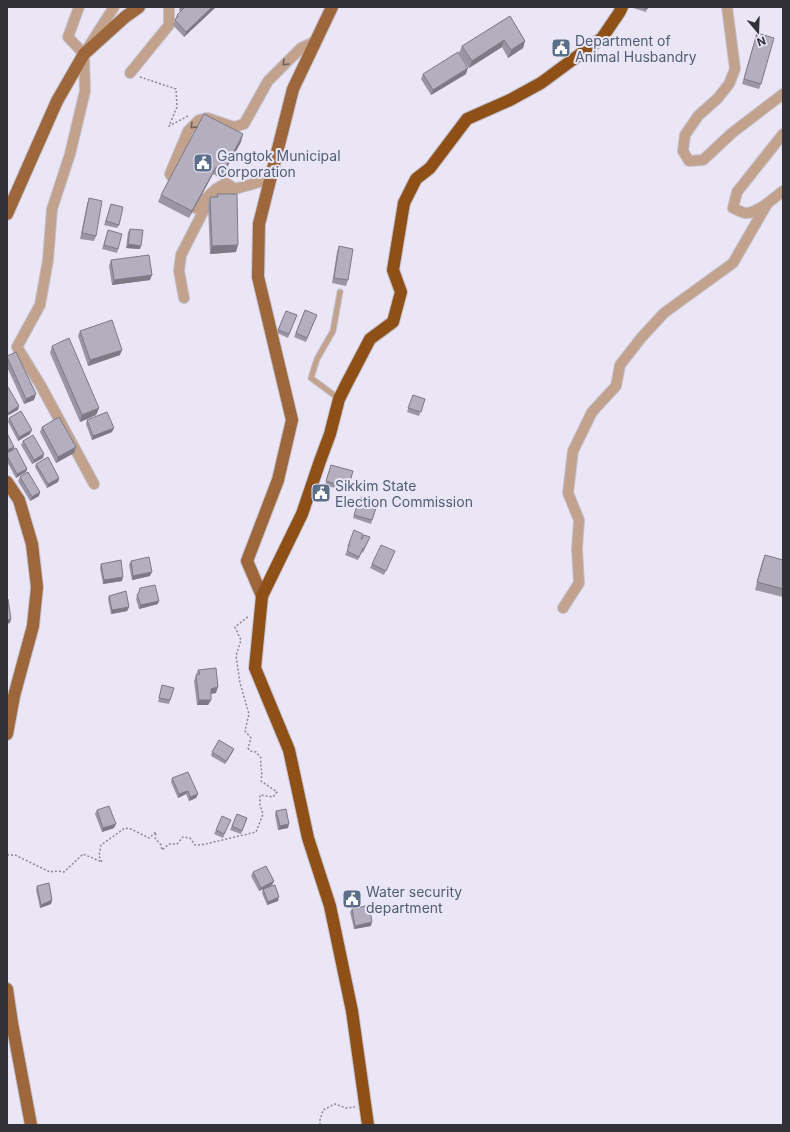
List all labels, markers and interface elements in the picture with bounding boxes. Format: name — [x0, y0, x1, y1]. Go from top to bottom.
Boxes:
north arrow — [738, 12, 778, 52]
place label: Department of Animal Husbandry — [575, 32, 697, 65]
text: N — [755, 33, 768, 49]
public building icon: Department of Animal Husbandry — [550, 37, 572, 59]
one-way arrow — [283, 59, 290, 66]
one-way arrow — [190, 121, 198, 129]
place label: Gangtok Municipal Corporation — [217, 147, 341, 180]
public building icon: Gangtok Municipal Corporation — [192, 152, 214, 174]
place label: Sikkim State Election Commission — [335, 477, 473, 510]
public building icon: Sikkim State Election Commission — [310, 482, 332, 504]
place label: Water security department — [366, 883, 462, 916]
public building icon: Water security department — [341, 888, 363, 910]

